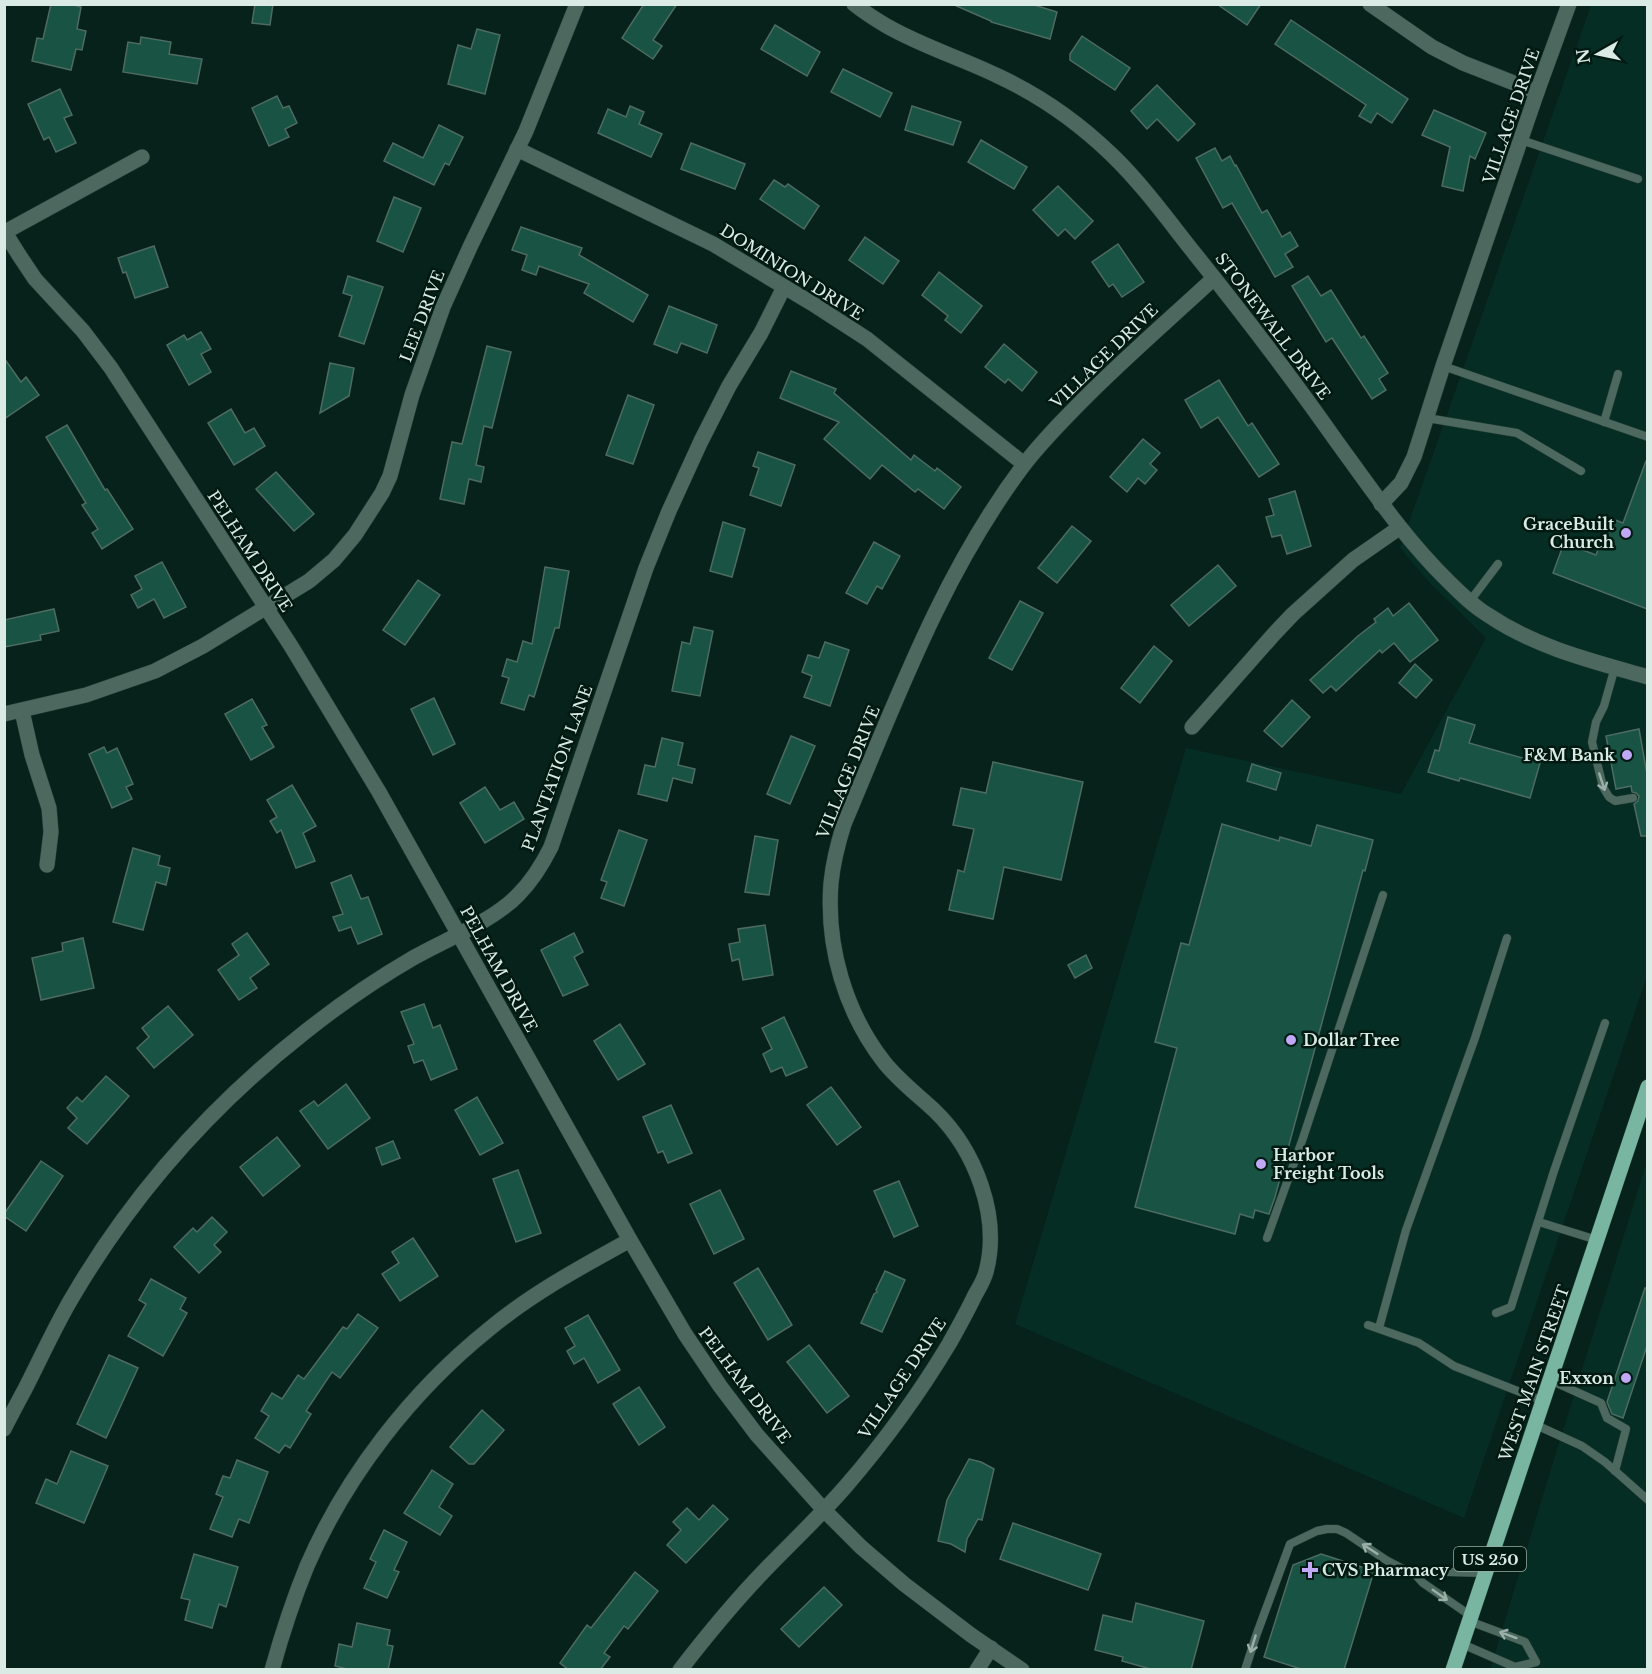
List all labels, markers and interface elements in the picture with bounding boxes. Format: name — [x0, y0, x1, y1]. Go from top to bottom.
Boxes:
north arrow — [1568, 24, 1628, 84]
street label: VILLAGE DRIVE — [1478, 46, 1544, 187]
text: N — [1572, 47, 1594, 65]
street label: DOMINION DRIVE — [717, 220, 867, 324]
street label: STONEWALL DRIVE — [1211, 249, 1335, 403]
street label: LEE DRIVE — [395, 267, 449, 365]
street label: VILLAGE DRIVE — [1045, 300, 1162, 413]
street label: PELHAM DRIVE — [203, 487, 297, 615]
place label: GraceBuilt Church — [1523, 514, 1615, 552]
marker: GraceBuilt Church — [1619, 526, 1633, 540]
street label: PLANTATION LANE — [518, 682, 596, 854]
street label: VILLAGE DRIVE — [812, 702, 884, 842]
place label: F&M Bank — [1523, 745, 1615, 765]
marker: F&M Bank — [1620, 748, 1634, 762]
one-way arrow — [1597, 772, 1608, 791]
street label: PELHAM DRIVE — [456, 903, 542, 1035]
place label: Dollar Tree — [1303, 1030, 1400, 1050]
marker: Dollar Tree — [1284, 1033, 1298, 1047]
place label: Harbor Freight Tools — [1273, 1145, 1384, 1183]
marker: Harbor Freight Tools — [1254, 1157, 1268, 1171]
street label: WEST MAIN STREET — [1494, 1282, 1574, 1465]
street label: VILLAGE DRIVE — [853, 1314, 950, 1443]
street label: PELHAM DRIVE — [695, 1323, 795, 1447]
place label: Exxon — [1559, 1368, 1614, 1388]
marker: Exxon — [1619, 1371, 1633, 1385]
one-way arrow — [1361, 1542, 1378, 1555]
road number: US 250 — [1454, 1547, 1526, 1571]
place label: CVS Pharmacy — [1322, 1560, 1450, 1580]
marker: CVS Pharmacy — [1303, 1563, 1317, 1577]
one-way arrow — [1431, 1589, 1447, 1601]
one-way arrow — [1499, 1629, 1518, 1640]
one-way arrow — [1247, 1635, 1258, 1654]

